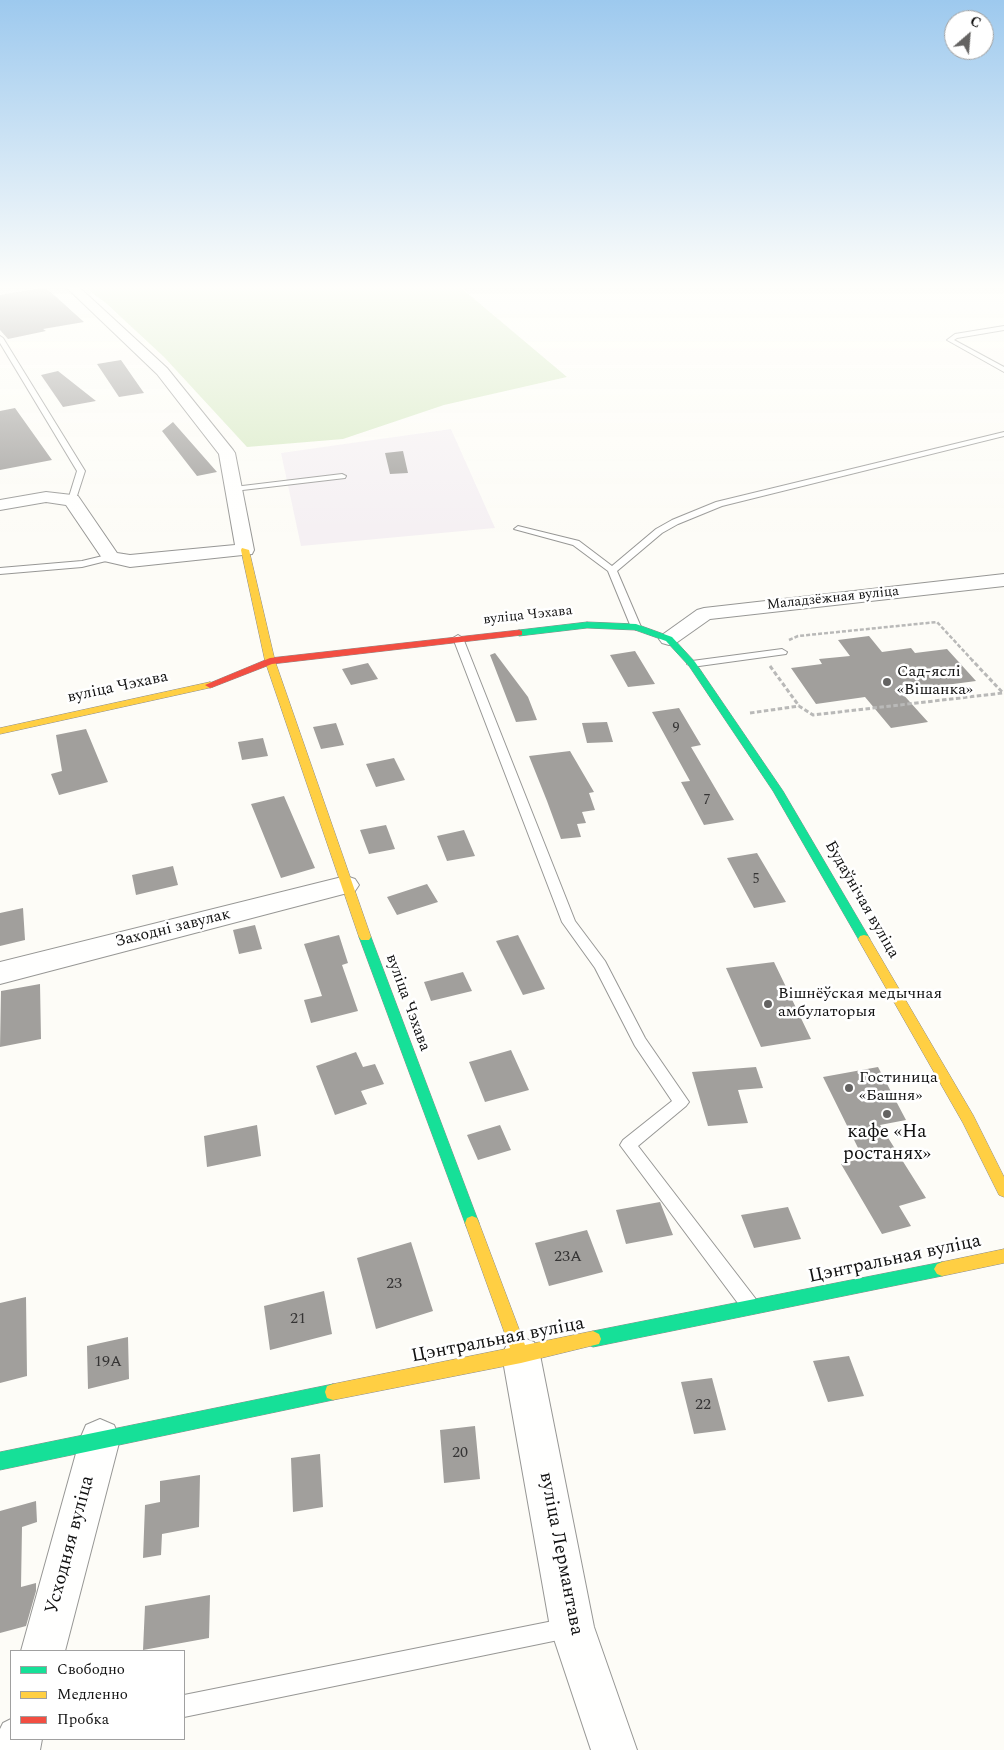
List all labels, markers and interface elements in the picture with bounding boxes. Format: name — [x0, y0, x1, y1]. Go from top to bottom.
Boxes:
north arrow — [944, 10, 994, 60]
text: С — [966, 10, 985, 34]
street label: Маладзёжная вуліца — [766, 584, 900, 614]
street label: вуліца Чэхава — [483, 603, 573, 629]
place label: Сад-яслі «Вішанка» — [897, 663, 973, 701]
street label: вуліца Чэхава — [66, 668, 170, 708]
marker: Сад-яслі «Вішанка» — [881, 676, 893, 688]
house number: 9 — [673, 721, 679, 737]
house number: 7 — [704, 793, 710, 809]
street label: Будаўнічая вуліца — [820, 838, 902, 962]
house number: 5 — [753, 872, 759, 888]
street label: Заходні завулак — [113, 905, 233, 953]
street label: вуліца Чэхава — [380, 952, 434, 1054]
place label: Вішнёўская медычная амбулаторыя — [778, 985, 942, 1023]
marker: Вішнёўская медычная амбулаторыя — [762, 998, 774, 1010]
place label: Гостиница «Башня» — [859, 1069, 938, 1107]
marker: Гостиница «Башня» — [843, 1082, 855, 1094]
marker: кафе «На ростанях» — [881, 1108, 893, 1120]
place label: кафе «На ростанях» — [843, 1122, 931, 1166]
street label: Цэнтральная вуліца — [807, 1231, 983, 1289]
house number: 23А — [554, 1248, 582, 1268]
house number: 23 — [386, 1275, 402, 1295]
house number: 21 — [290, 1310, 306, 1330]
street label: Цэнтральная вуліца — [410, 1313, 586, 1369]
house number: 19А — [94, 1353, 122, 1373]
house number: 22 — [695, 1396, 711, 1416]
house number: 20 — [452, 1444, 468, 1464]
street label: вуліца Лермантава — [533, 1470, 587, 1638]
street label: Усходняя вуліца — [42, 1473, 100, 1617]
legend — [10, 1650, 185, 1740]
text: Свободно — [57, 1658, 125, 1681]
text: Медленно — [57, 1683, 128, 1706]
text: Пробка — [57, 1708, 109, 1731]

